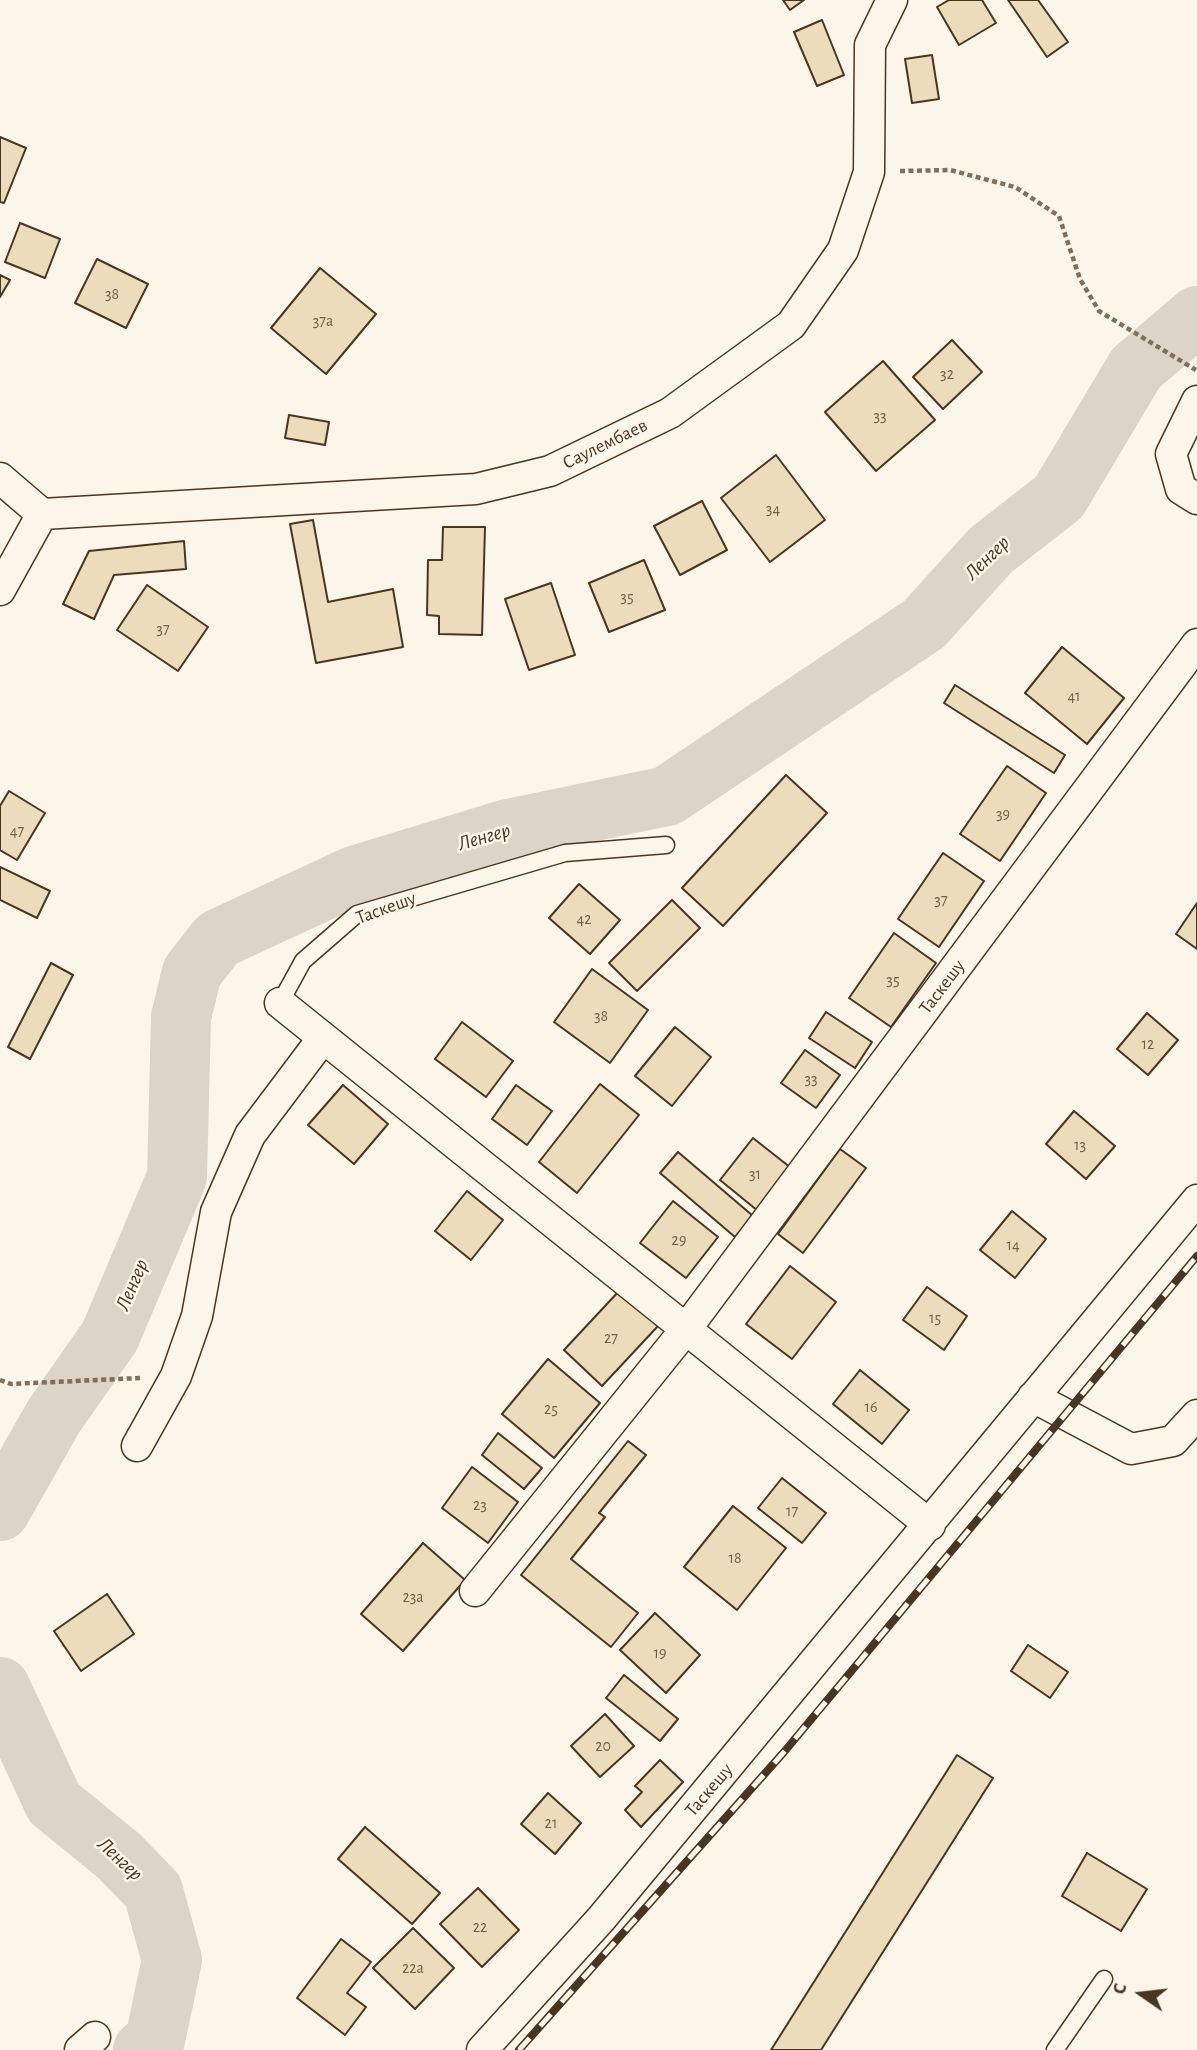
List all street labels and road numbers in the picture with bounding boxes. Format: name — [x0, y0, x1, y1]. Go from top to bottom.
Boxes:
street label: Саулембаев — [559, 414, 651, 474]
street label: Таскешу — [353, 887, 419, 929]
street label: Таскешу — [914, 955, 970, 1019]
street label: Таскешу — [680, 1759, 738, 1821]

